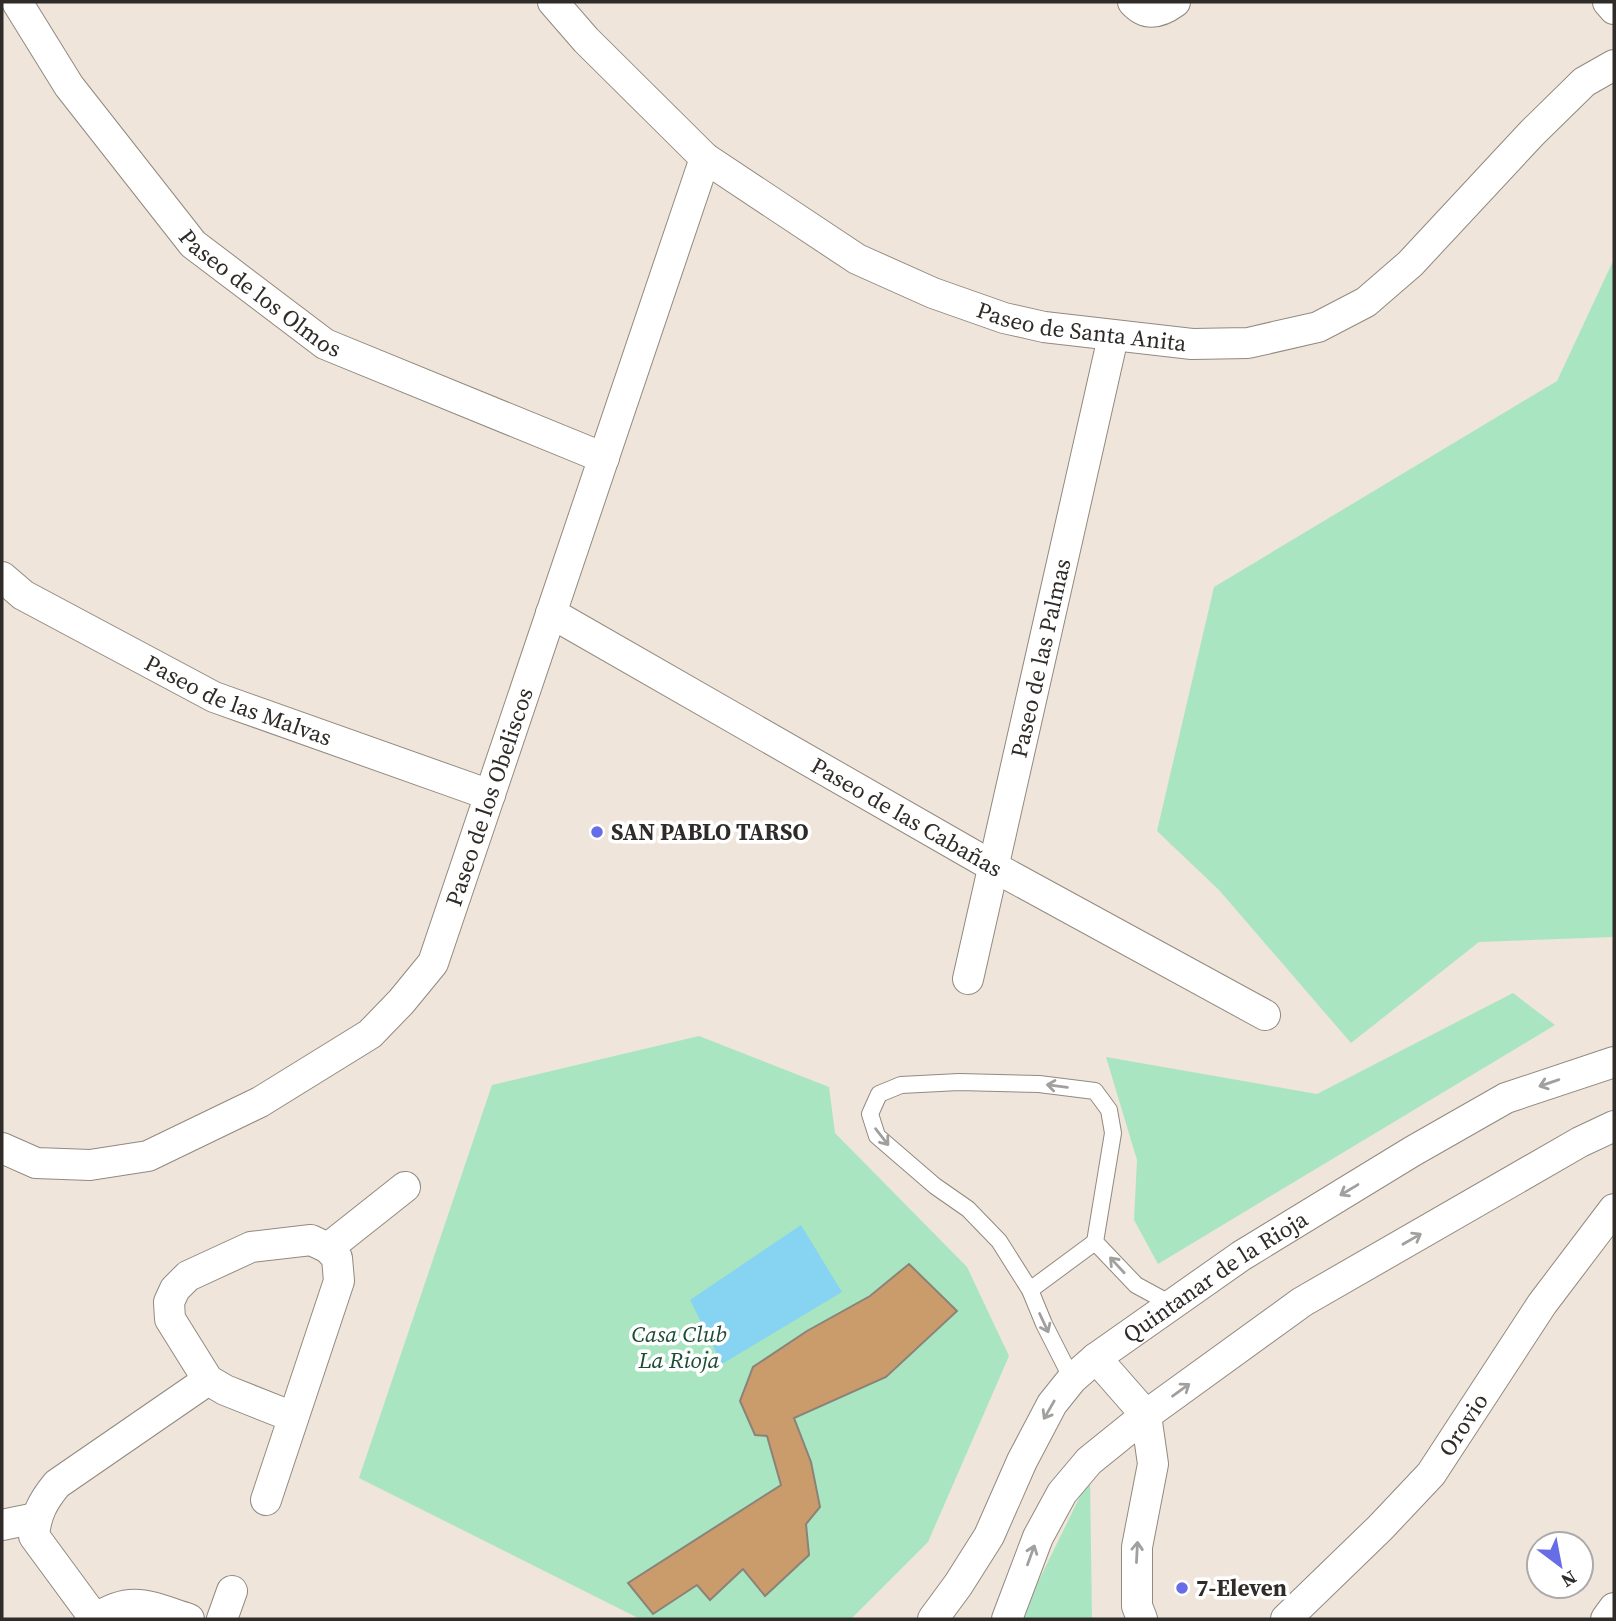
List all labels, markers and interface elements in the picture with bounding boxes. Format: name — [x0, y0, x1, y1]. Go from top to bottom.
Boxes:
street label: Paseo de los Olmos — [171, 222, 346, 365]
street label: Paseo de Santa Anita — [972, 294, 1188, 359]
street label: Paseo de las Palmas — [1002, 555, 1078, 761]
street label: Paseo de las Malvas — [139, 647, 336, 754]
street label: Paseo de los Obeliscos — [437, 683, 541, 910]
street label: Paseo de las Cabañas — [805, 749, 1008, 884]
place label: SAN PABLO TARSO — [611, 816, 809, 848]
marker: SAN PABLO TARSO — [589, 824, 605, 840]
one-way arrow — [1539, 1078, 1561, 1090]
one-way arrow — [1046, 1079, 1069, 1092]
one-way arrow — [873, 1128, 889, 1146]
one-way arrow — [1340, 1183, 1360, 1197]
street label: Quintanar de la Rioja — [1116, 1203, 1314, 1350]
one-way arrow — [1401, 1232, 1421, 1246]
one-way arrow — [1108, 1257, 1125, 1274]
one-way arrow — [1038, 1312, 1051, 1333]
park label: Casa Club La Rioja — [631, 1318, 727, 1376]
one-way arrow — [1171, 1383, 1190, 1397]
street label: Orovio — [1431, 1387, 1496, 1463]
one-way arrow — [1042, 1399, 1056, 1419]
north arrow — [1525, 1530, 1595, 1600]
one-way arrow — [1131, 1541, 1144, 1564]
one-way arrow — [1026, 1545, 1038, 1567]
text: N — [1556, 1565, 1582, 1594]
place label: 7-Eleven — [1196, 1572, 1287, 1604]
marker: 7-Eleven — [1174, 1580, 1190, 1596]

